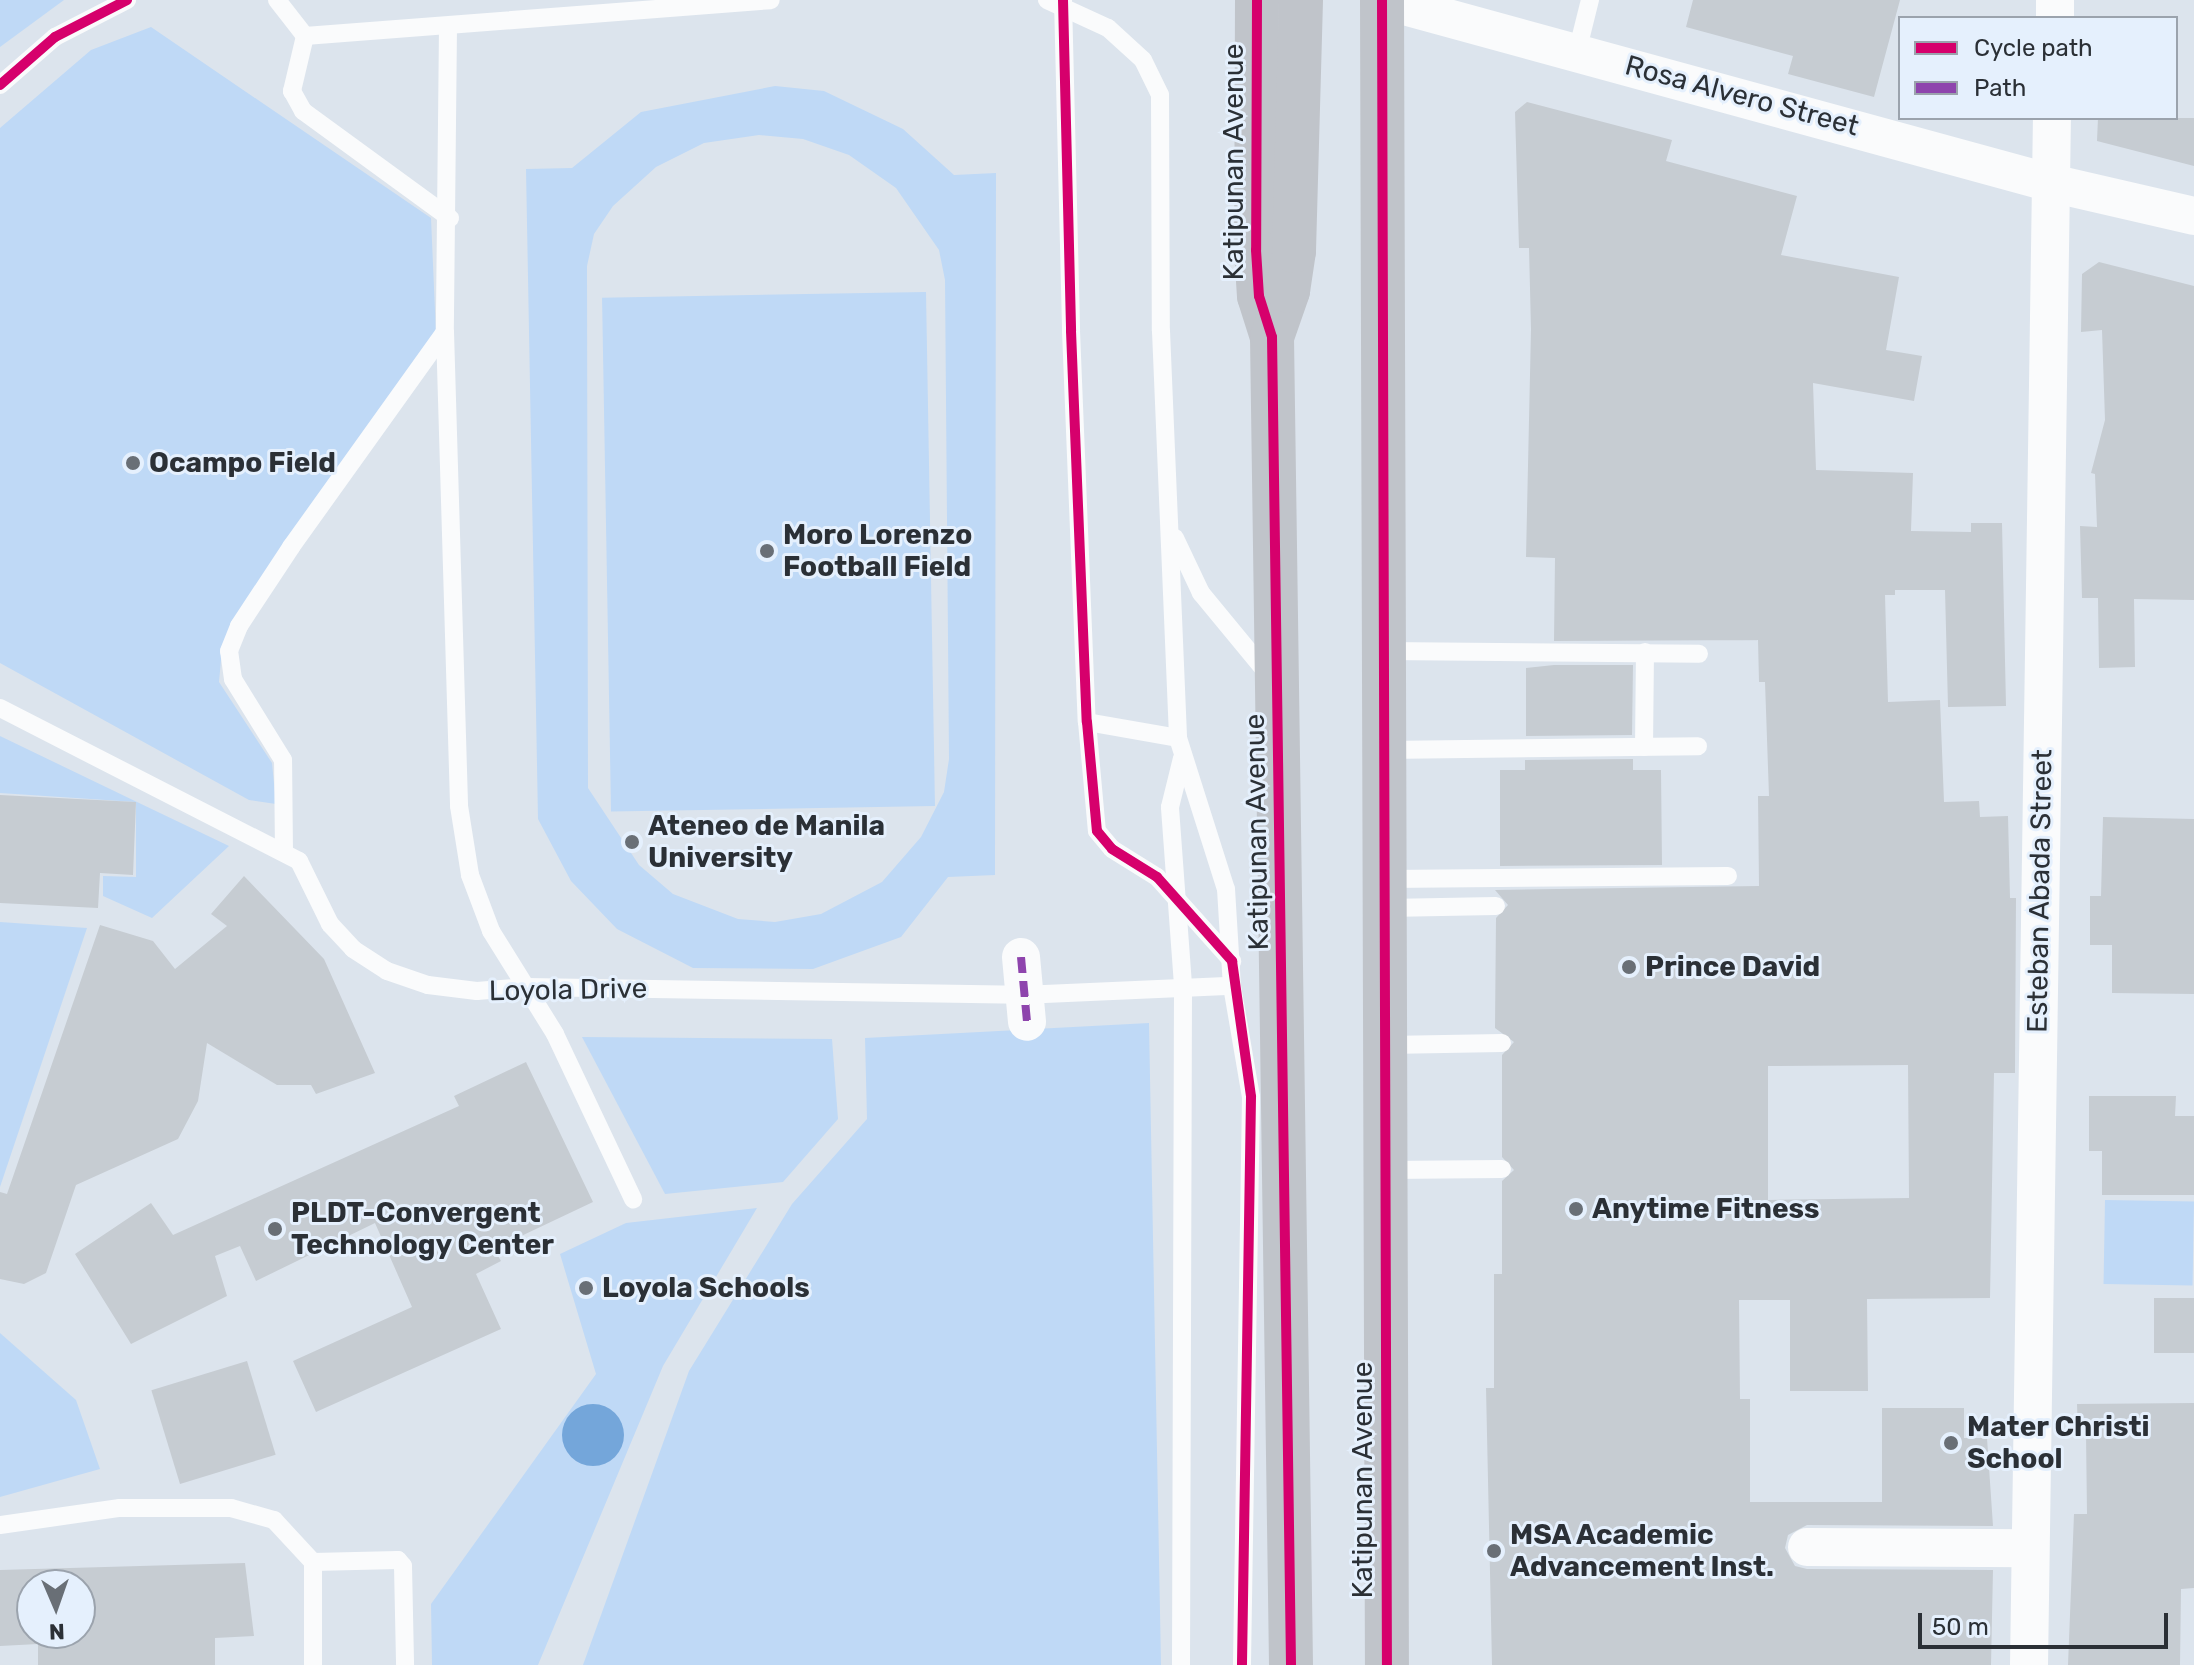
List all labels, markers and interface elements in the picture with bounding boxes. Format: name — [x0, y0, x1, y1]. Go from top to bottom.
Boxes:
legend — [1898, 16, 2178, 120]
text: Cycle path — [1974, 34, 2093, 62]
street label: Katipunan Avenue — [1217, 43, 1251, 281]
street label: Rosa Alvero Street — [1621, 49, 1863, 143]
text: Path — [1974, 74, 2026, 102]
place label: Ocampo Field — [149, 446, 336, 480]
marker: Ocampo Field — [124, 454, 142, 472]
place label: Moro Lorenzo Football Field — [783, 518, 972, 584]
marker: Moro Lorenzo Football Field — [758, 542, 776, 560]
street label: Katipunan Avenue — [1238, 713, 1276, 951]
street label: Esteban Abada Street — [2021, 748, 2059, 1034]
place label: Ateneo de Manila University — [648, 809, 885, 875]
marker: Ateneo de Manila University — [623, 833, 641, 851]
place label: Prince David — [1645, 950, 1820, 984]
marker: Prince David — [1620, 958, 1638, 976]
street label: Loyola Drive — [488, 972, 648, 1008]
place label: Anytime Fitness — [1592, 1192, 1820, 1226]
place label: PLDT-Convergent Technology Center — [291, 1196, 555, 1262]
marker: Anytime Fitness — [1567, 1200, 1585, 1218]
marker: PLDT-Convergent Technology Center — [266, 1220, 284, 1238]
place label: Loyola Schools — [602, 1271, 810, 1305]
marker: Loyola Schools — [577, 1279, 595, 1297]
street label: Katipunan Avenue — [1346, 1361, 1380, 1599]
place label: Mater Christi School — [1967, 1410, 2150, 1476]
marker: Mater Christi School — [1942, 1434, 1960, 1452]
place label: MSA Academic Advancement Inst. — [1510, 1518, 1774, 1584]
marker: MSA Academic Advancement Inst. — [1485, 1542, 1503, 1560]
north arrow — [16, 1569, 96, 1649]
scale bar — [1922, 1597, 2172, 1647]
text: 50 m — [1932, 1613, 1989, 1641]
text: N — [48, 1618, 65, 1645]

